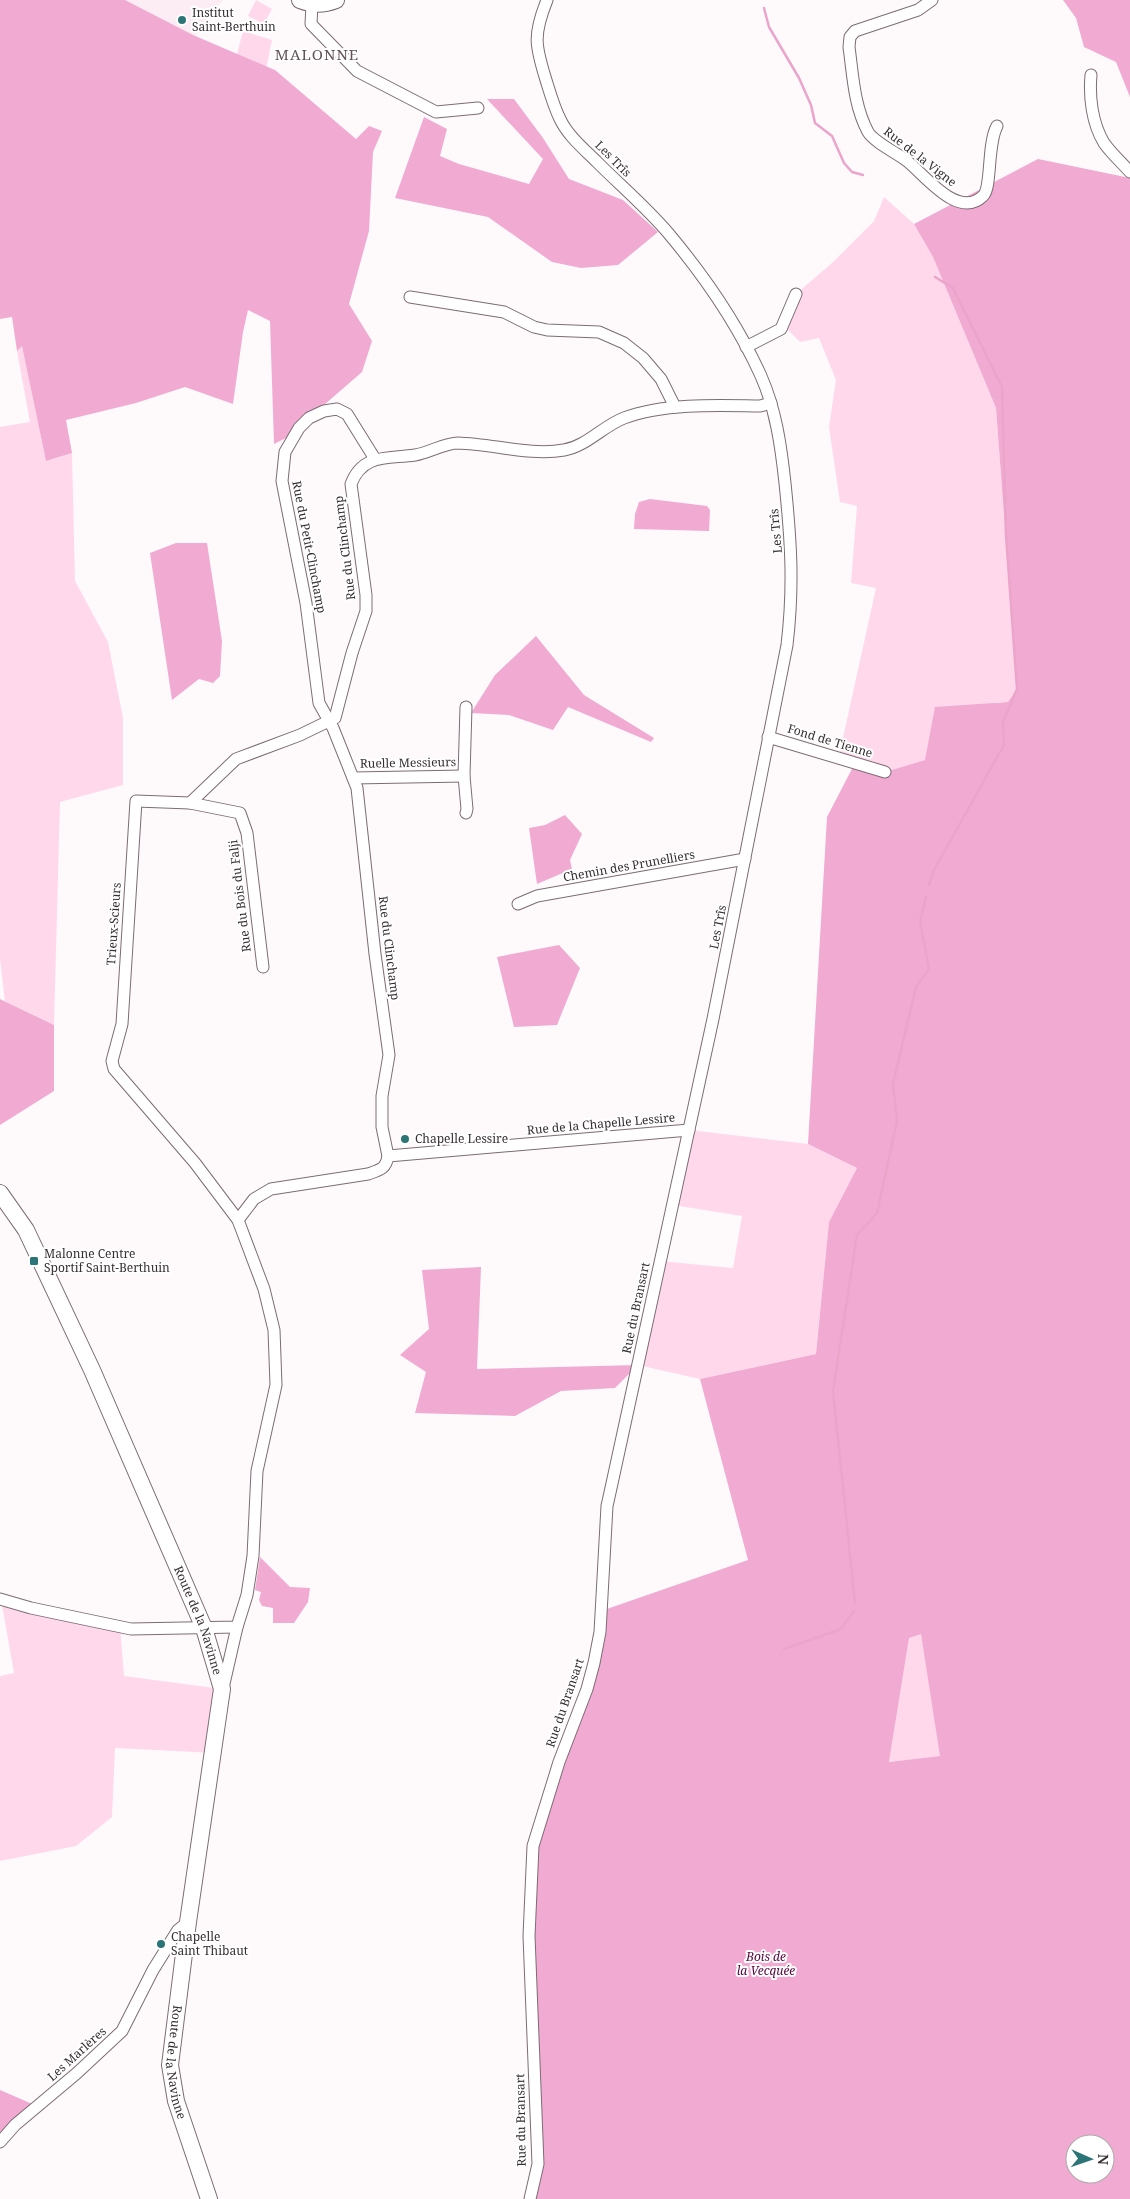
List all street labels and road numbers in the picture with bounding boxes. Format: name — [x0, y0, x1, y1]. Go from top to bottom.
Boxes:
street label: Rue de la Vigne — [880, 123, 960, 190]
street label: Les Trîs — [592, 137, 635, 180]
street label: Rue du Petit-Clinchamp — [288, 479, 331, 615]
street label: Rue du Clinchamp — [330, 495, 359, 601]
street label: Les Trîs — [765, 508, 786, 554]
street label: Fond de Tienne — [785, 720, 875, 762]
street label: Ruelle Messieurs — [360, 753, 456, 772]
street label: Rue du Bois du Falji — [224, 839, 255, 953]
street label: Chemin des Prunelliers — [562, 846, 696, 885]
street label: Trieux-Scieurs — [102, 882, 125, 966]
street label: Rue du Clinchamp — [375, 895, 404, 1001]
street label: Les Trîs — [705, 903, 730, 950]
street label: Rue de la Chapelle Lessire — [526, 1109, 676, 1138]
street label: Rue du Bransart — [618, 1261, 653, 1355]
street label: Route de la Navinne — [170, 1563, 226, 1677]
street label: Rue du Bransart — [541, 1656, 588, 1750]
street label: Route de la Navinne — [162, 2004, 191, 2121]
street label: Les Marlères — [44, 2023, 110, 2085]
street label: Rue du Bransart — [511, 2073, 530, 2167]

